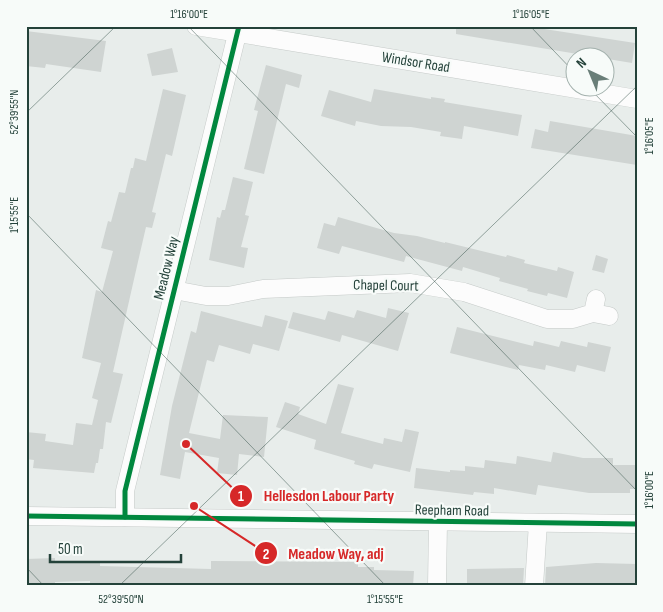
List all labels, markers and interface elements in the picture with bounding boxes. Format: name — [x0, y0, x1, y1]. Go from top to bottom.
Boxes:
text: 1°16'00"E — [170, 7, 208, 22]
text: 1°16'05"E — [512, 7, 550, 22]
street label: Windsor Road — [381, 48, 451, 77]
north arrow — [566, 48, 616, 98]
text: N — [573, 54, 590, 72]
text: 52°39'55"N — [7, 90, 22, 134]
text: 1°16'05"E — [642, 117, 657, 155]
text: 1°15'55"E — [7, 197, 22, 233]
street label: Meadow Way — [149, 234, 184, 302]
street label: Chapel Court — [353, 275, 419, 296]
text: 1°16'00"E — [642, 471, 657, 509]
callout: Hellesdon Labour Party — [229, 480, 404, 511]
text: 1 — [238, 487, 244, 506]
text: Hellesdon Labour Party — [264, 487, 395, 506]
street label: Reepham Road — [415, 500, 489, 521]
scale bar — [50, 532, 181, 564]
callout: Meadow Way, adj — [254, 538, 394, 569]
text: 50 m — [58, 540, 83, 559]
text: 2 — [263, 545, 269, 564]
text: Meadow Way, adj — [288, 545, 384, 564]
text: 52°39'50"N — [98, 592, 144, 607]
text: 1°15'55"E — [367, 592, 403, 607]

